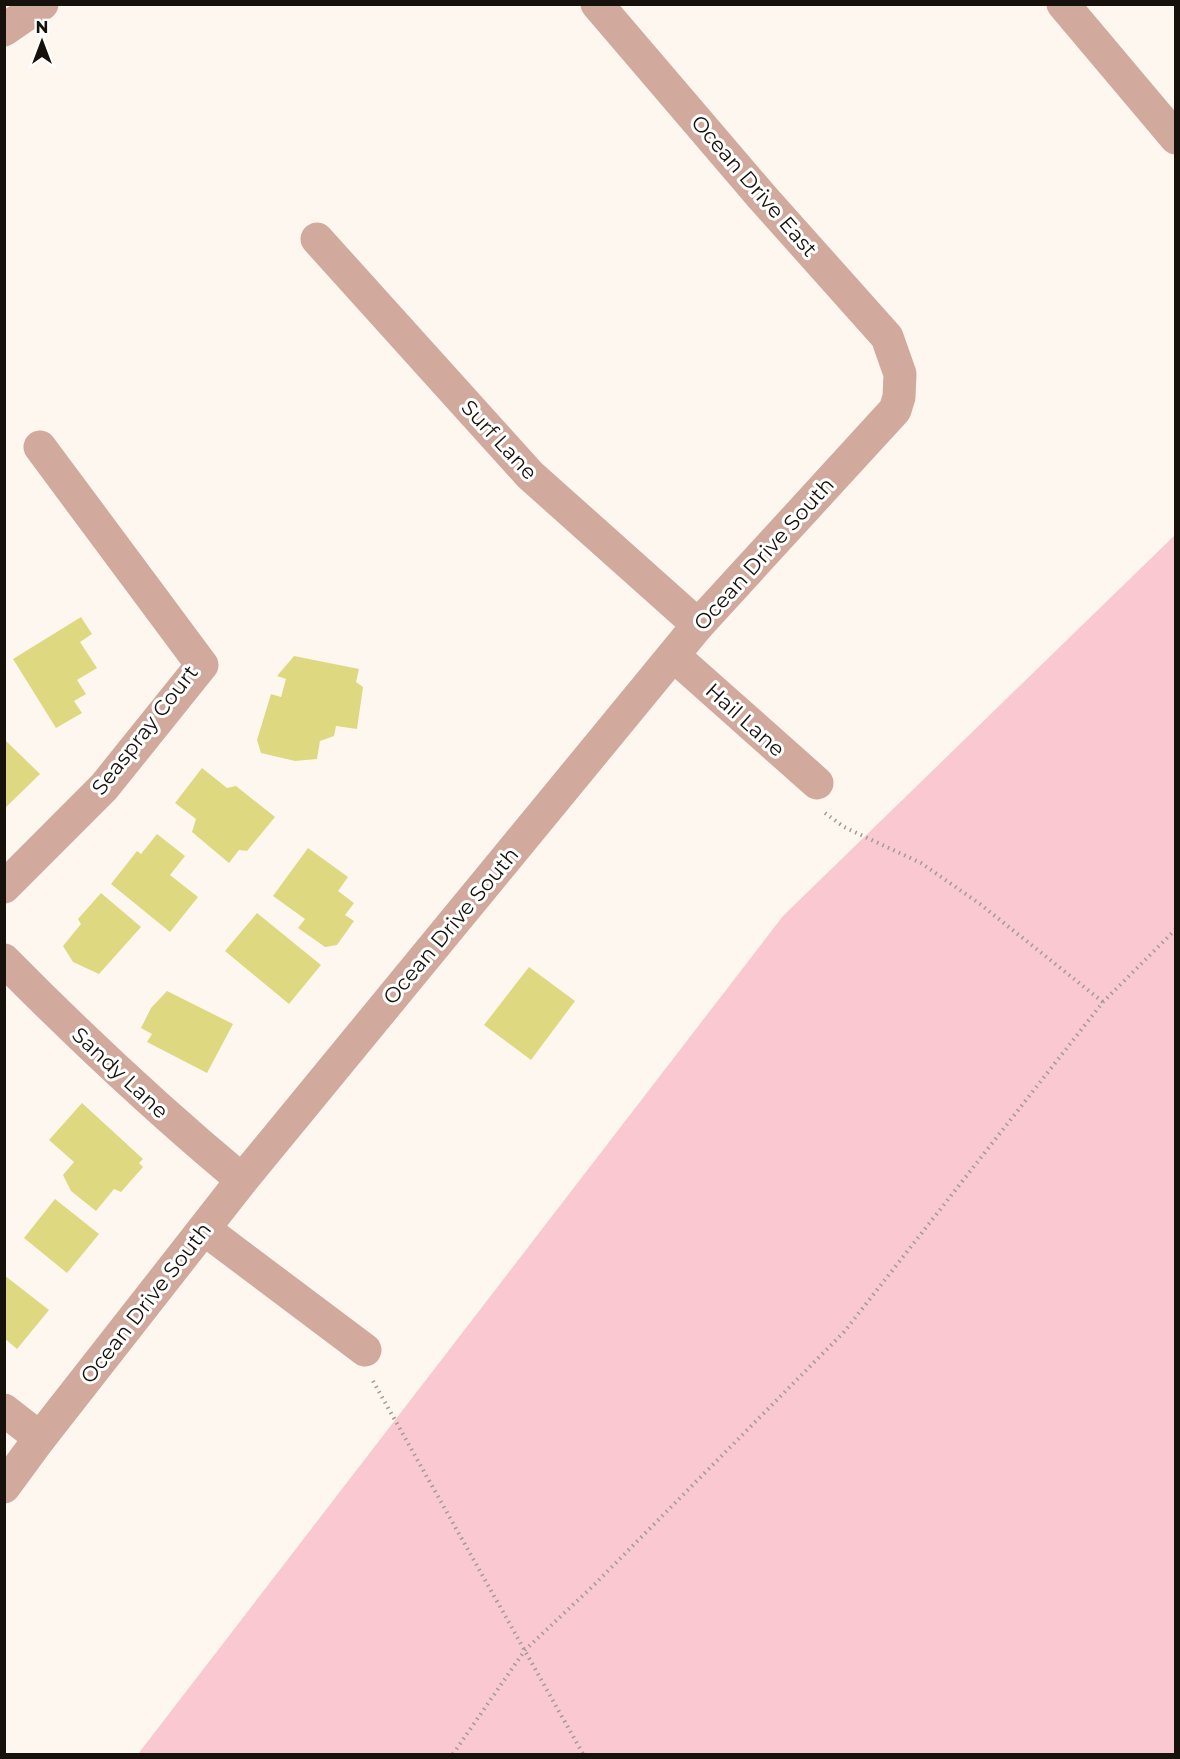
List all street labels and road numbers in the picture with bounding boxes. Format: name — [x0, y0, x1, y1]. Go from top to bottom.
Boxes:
street label: Ocean Drive East — [686, 110, 823, 262]
street label: Surf Lane — [456, 395, 543, 485]
street label: Ocean Drive South — [688, 472, 839, 635]
street label: Seaspray Court — [86, 660, 203, 799]
street label: Hail Lane — [701, 678, 790, 762]
street label: Ocean Drive South — [378, 842, 524, 1009]
street label: Sandy Lane — [67, 1022, 174, 1123]
street label: Ocean Drive South — [75, 1217, 216, 1388]

